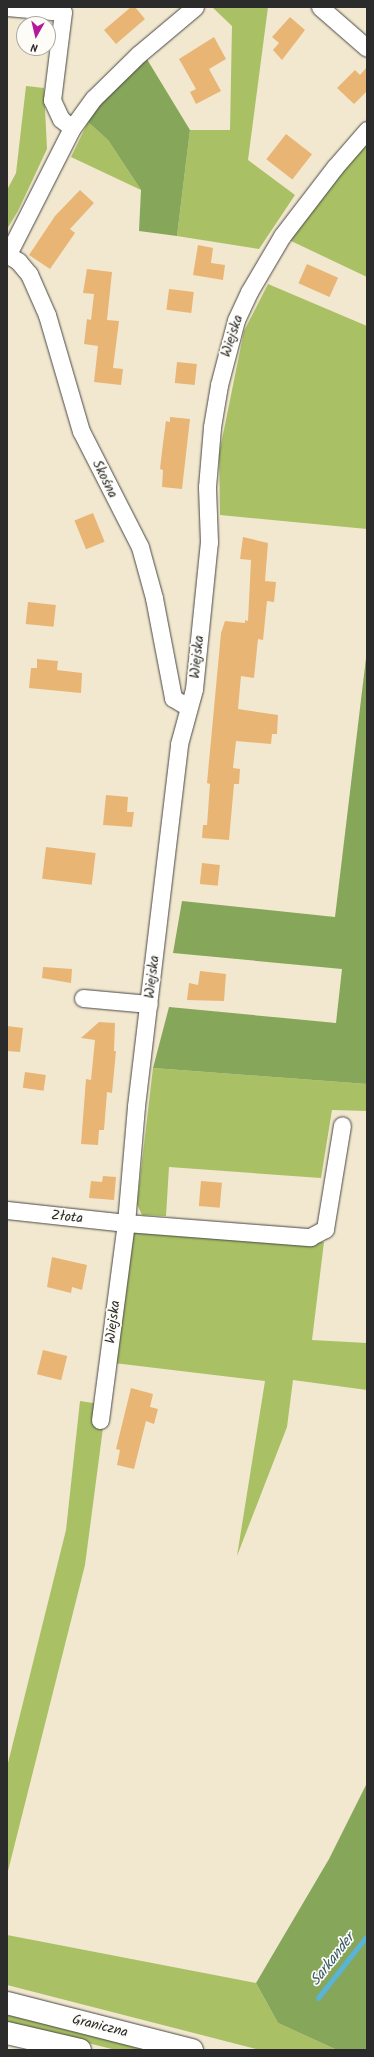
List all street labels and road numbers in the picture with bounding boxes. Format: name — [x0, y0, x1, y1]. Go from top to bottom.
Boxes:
street label: Wiejska — [217, 313, 247, 359]
street label: Skośna — [89, 457, 121, 501]
street label: Wiejska — [186, 635, 208, 679]
street label: Wiejska — [141, 955, 163, 999]
street label: Złota — [50, 1207, 84, 1227]
street label: Wiejska — [102, 1300, 124, 1344]
street label: Graniczna — [70, 2011, 130, 2041]

